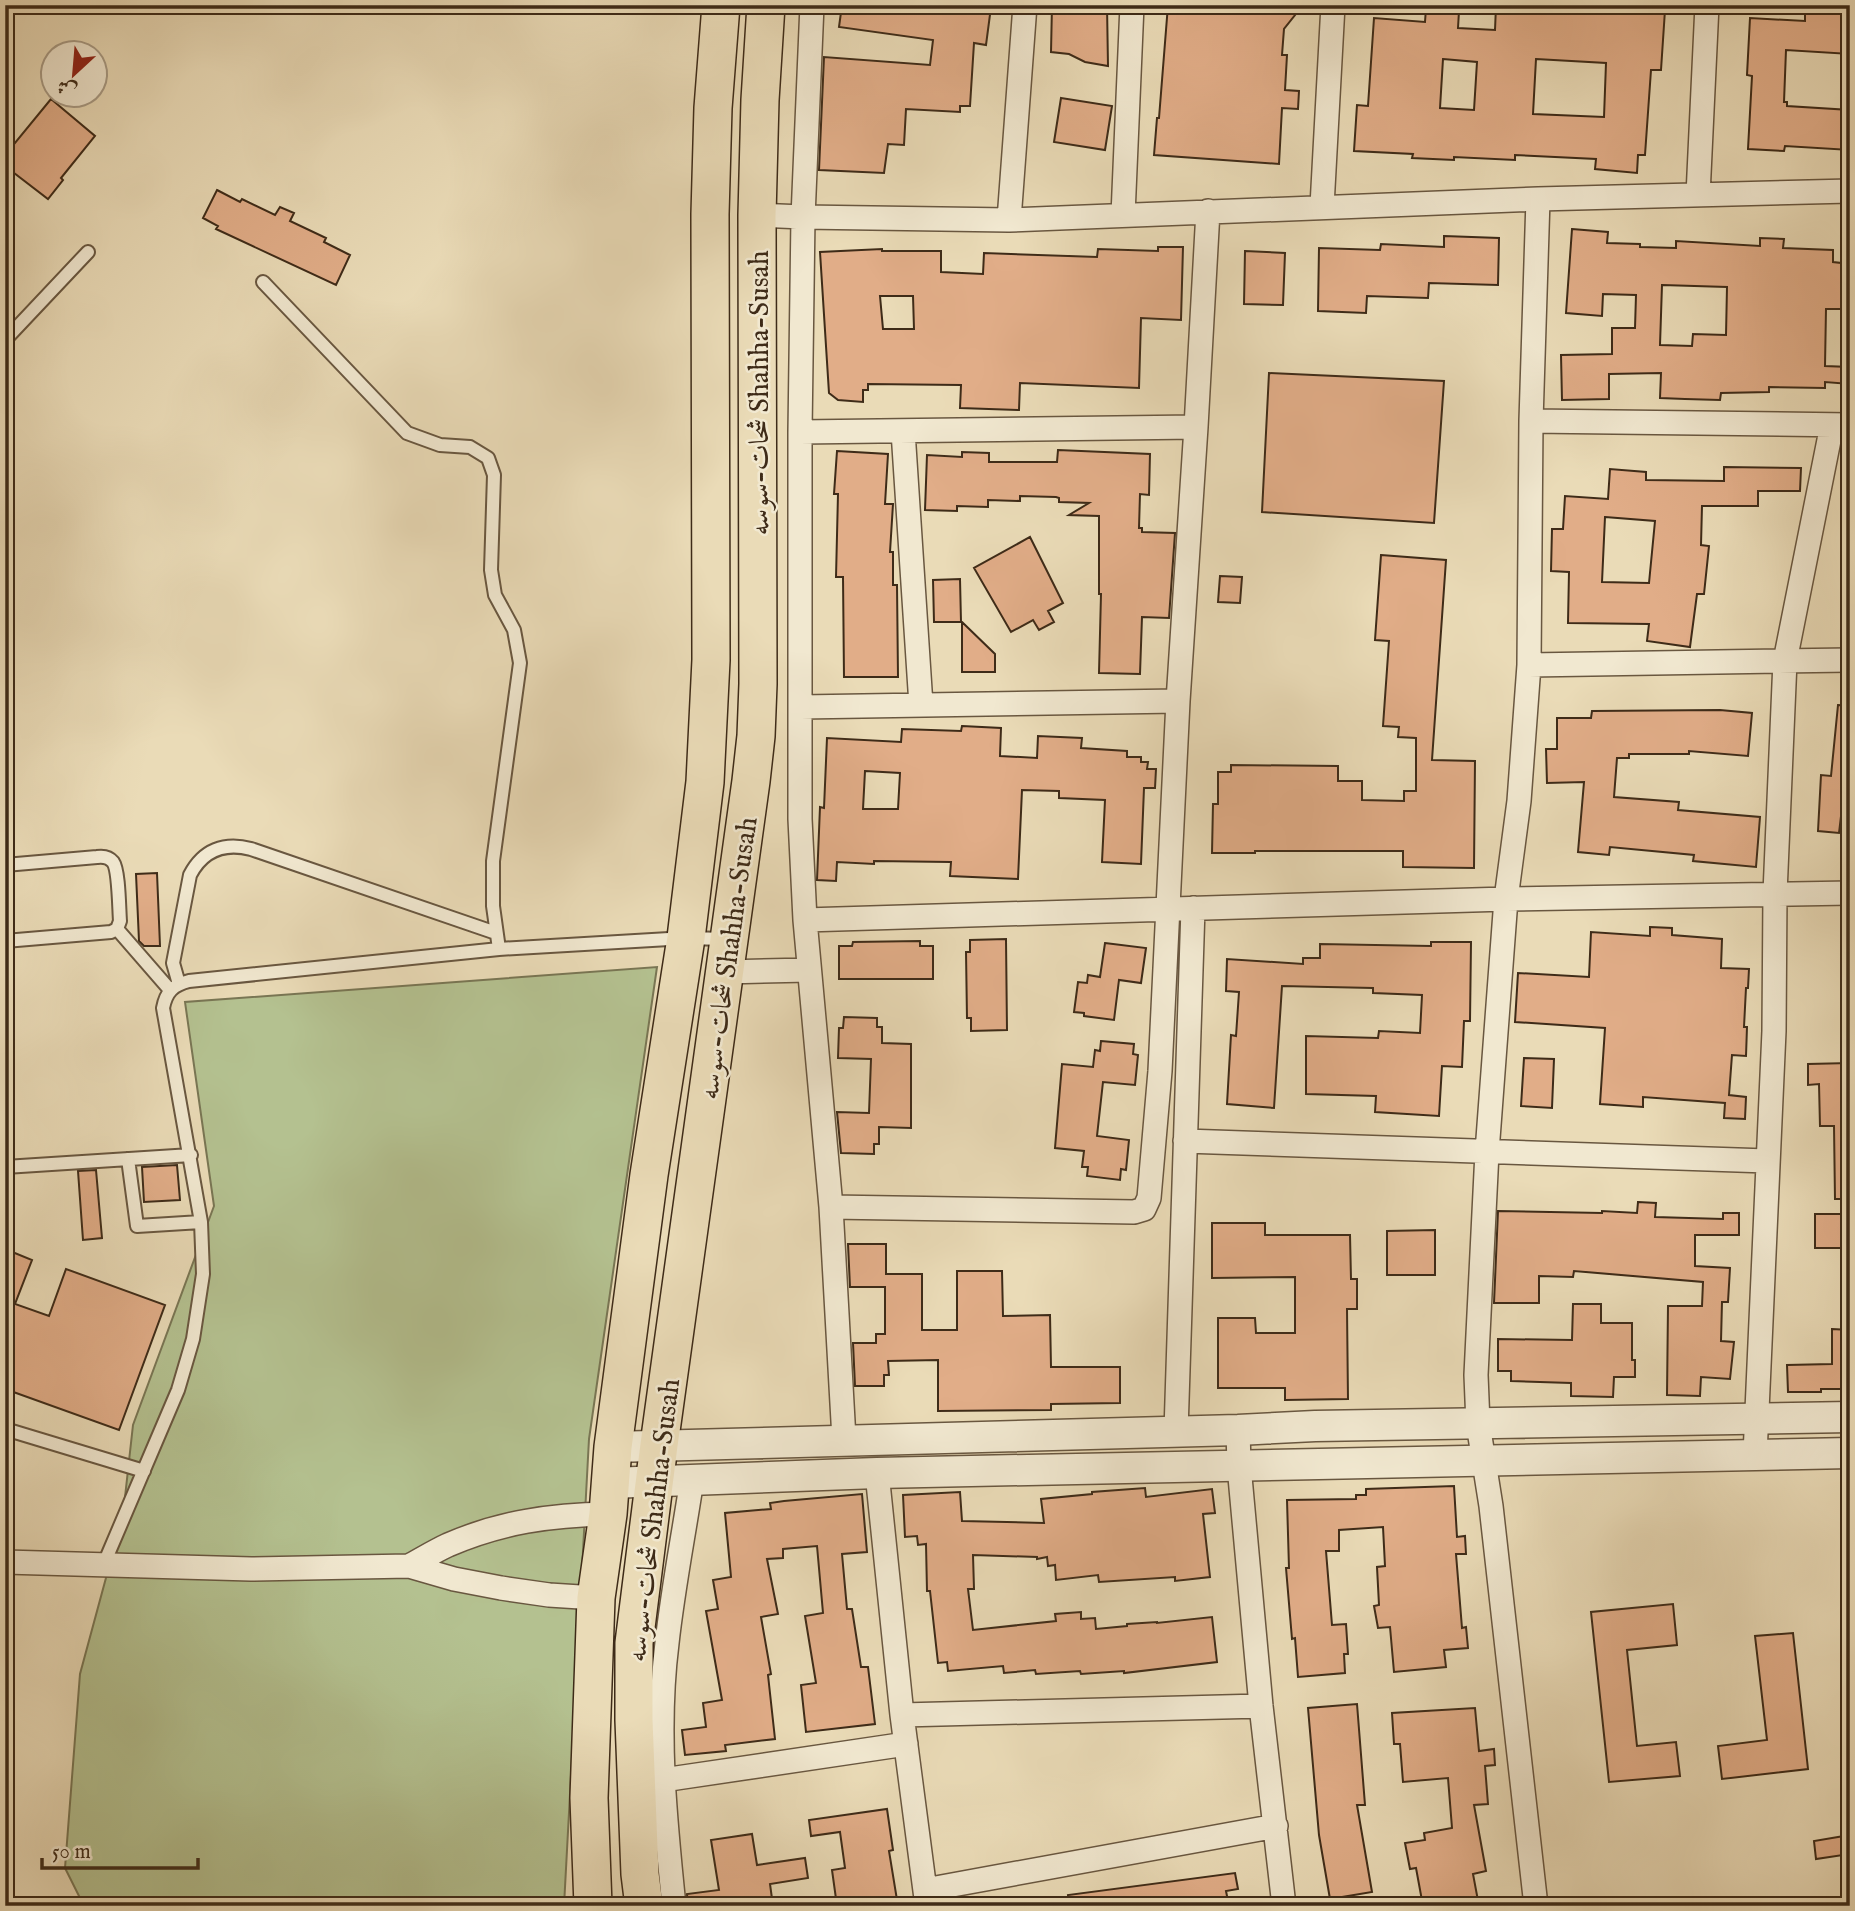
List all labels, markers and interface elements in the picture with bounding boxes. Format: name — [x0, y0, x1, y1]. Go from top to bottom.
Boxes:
north arrow — [38, 38, 108, 108]
text: ش — [54, 73, 81, 102]
street label: شحات-سوسه Shahha-Susah — [743, 250, 778, 536]
street label: شحات-سوسه Shahha-Susah — [692, 815, 767, 1102]
street label: شحات-سوسه Shahha-Susah — [620, 1377, 689, 1664]
scale bar — [42, 1827, 198, 1871]
text: 50 m — [52, 1839, 91, 1866]

